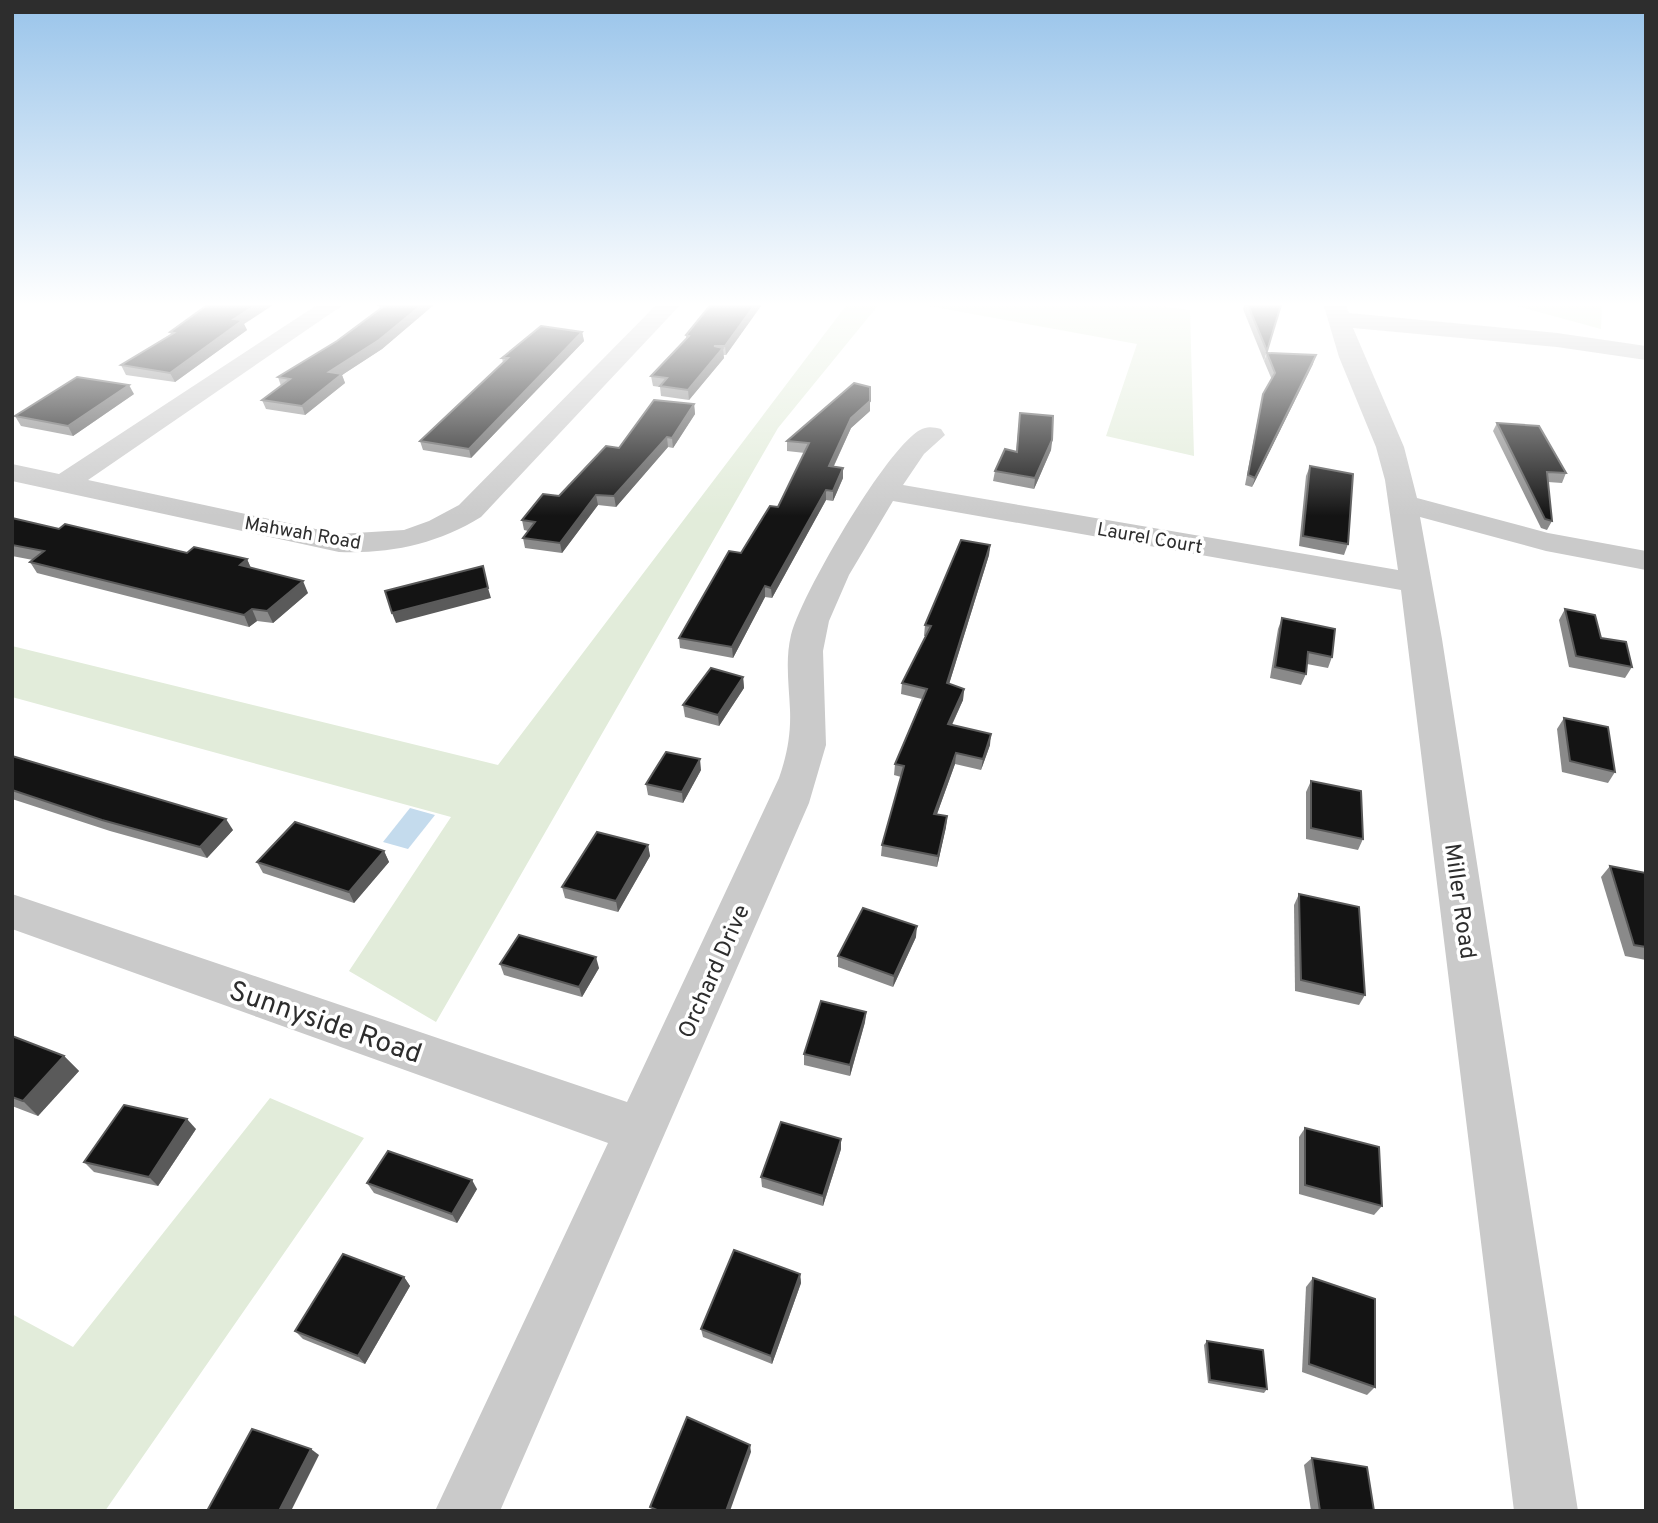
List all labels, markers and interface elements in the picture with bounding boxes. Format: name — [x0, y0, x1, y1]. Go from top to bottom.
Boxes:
street label: Mahwah Road — [243, 512, 363, 556]
street label: Laurel Court — [1095, 518, 1204, 560]
street label: Miller Road — [1436, 842, 1481, 961]
street label: Orchard Drive — [673, 901, 758, 1043]
street label: Sunnyside Road — [224, 974, 426, 1074]

